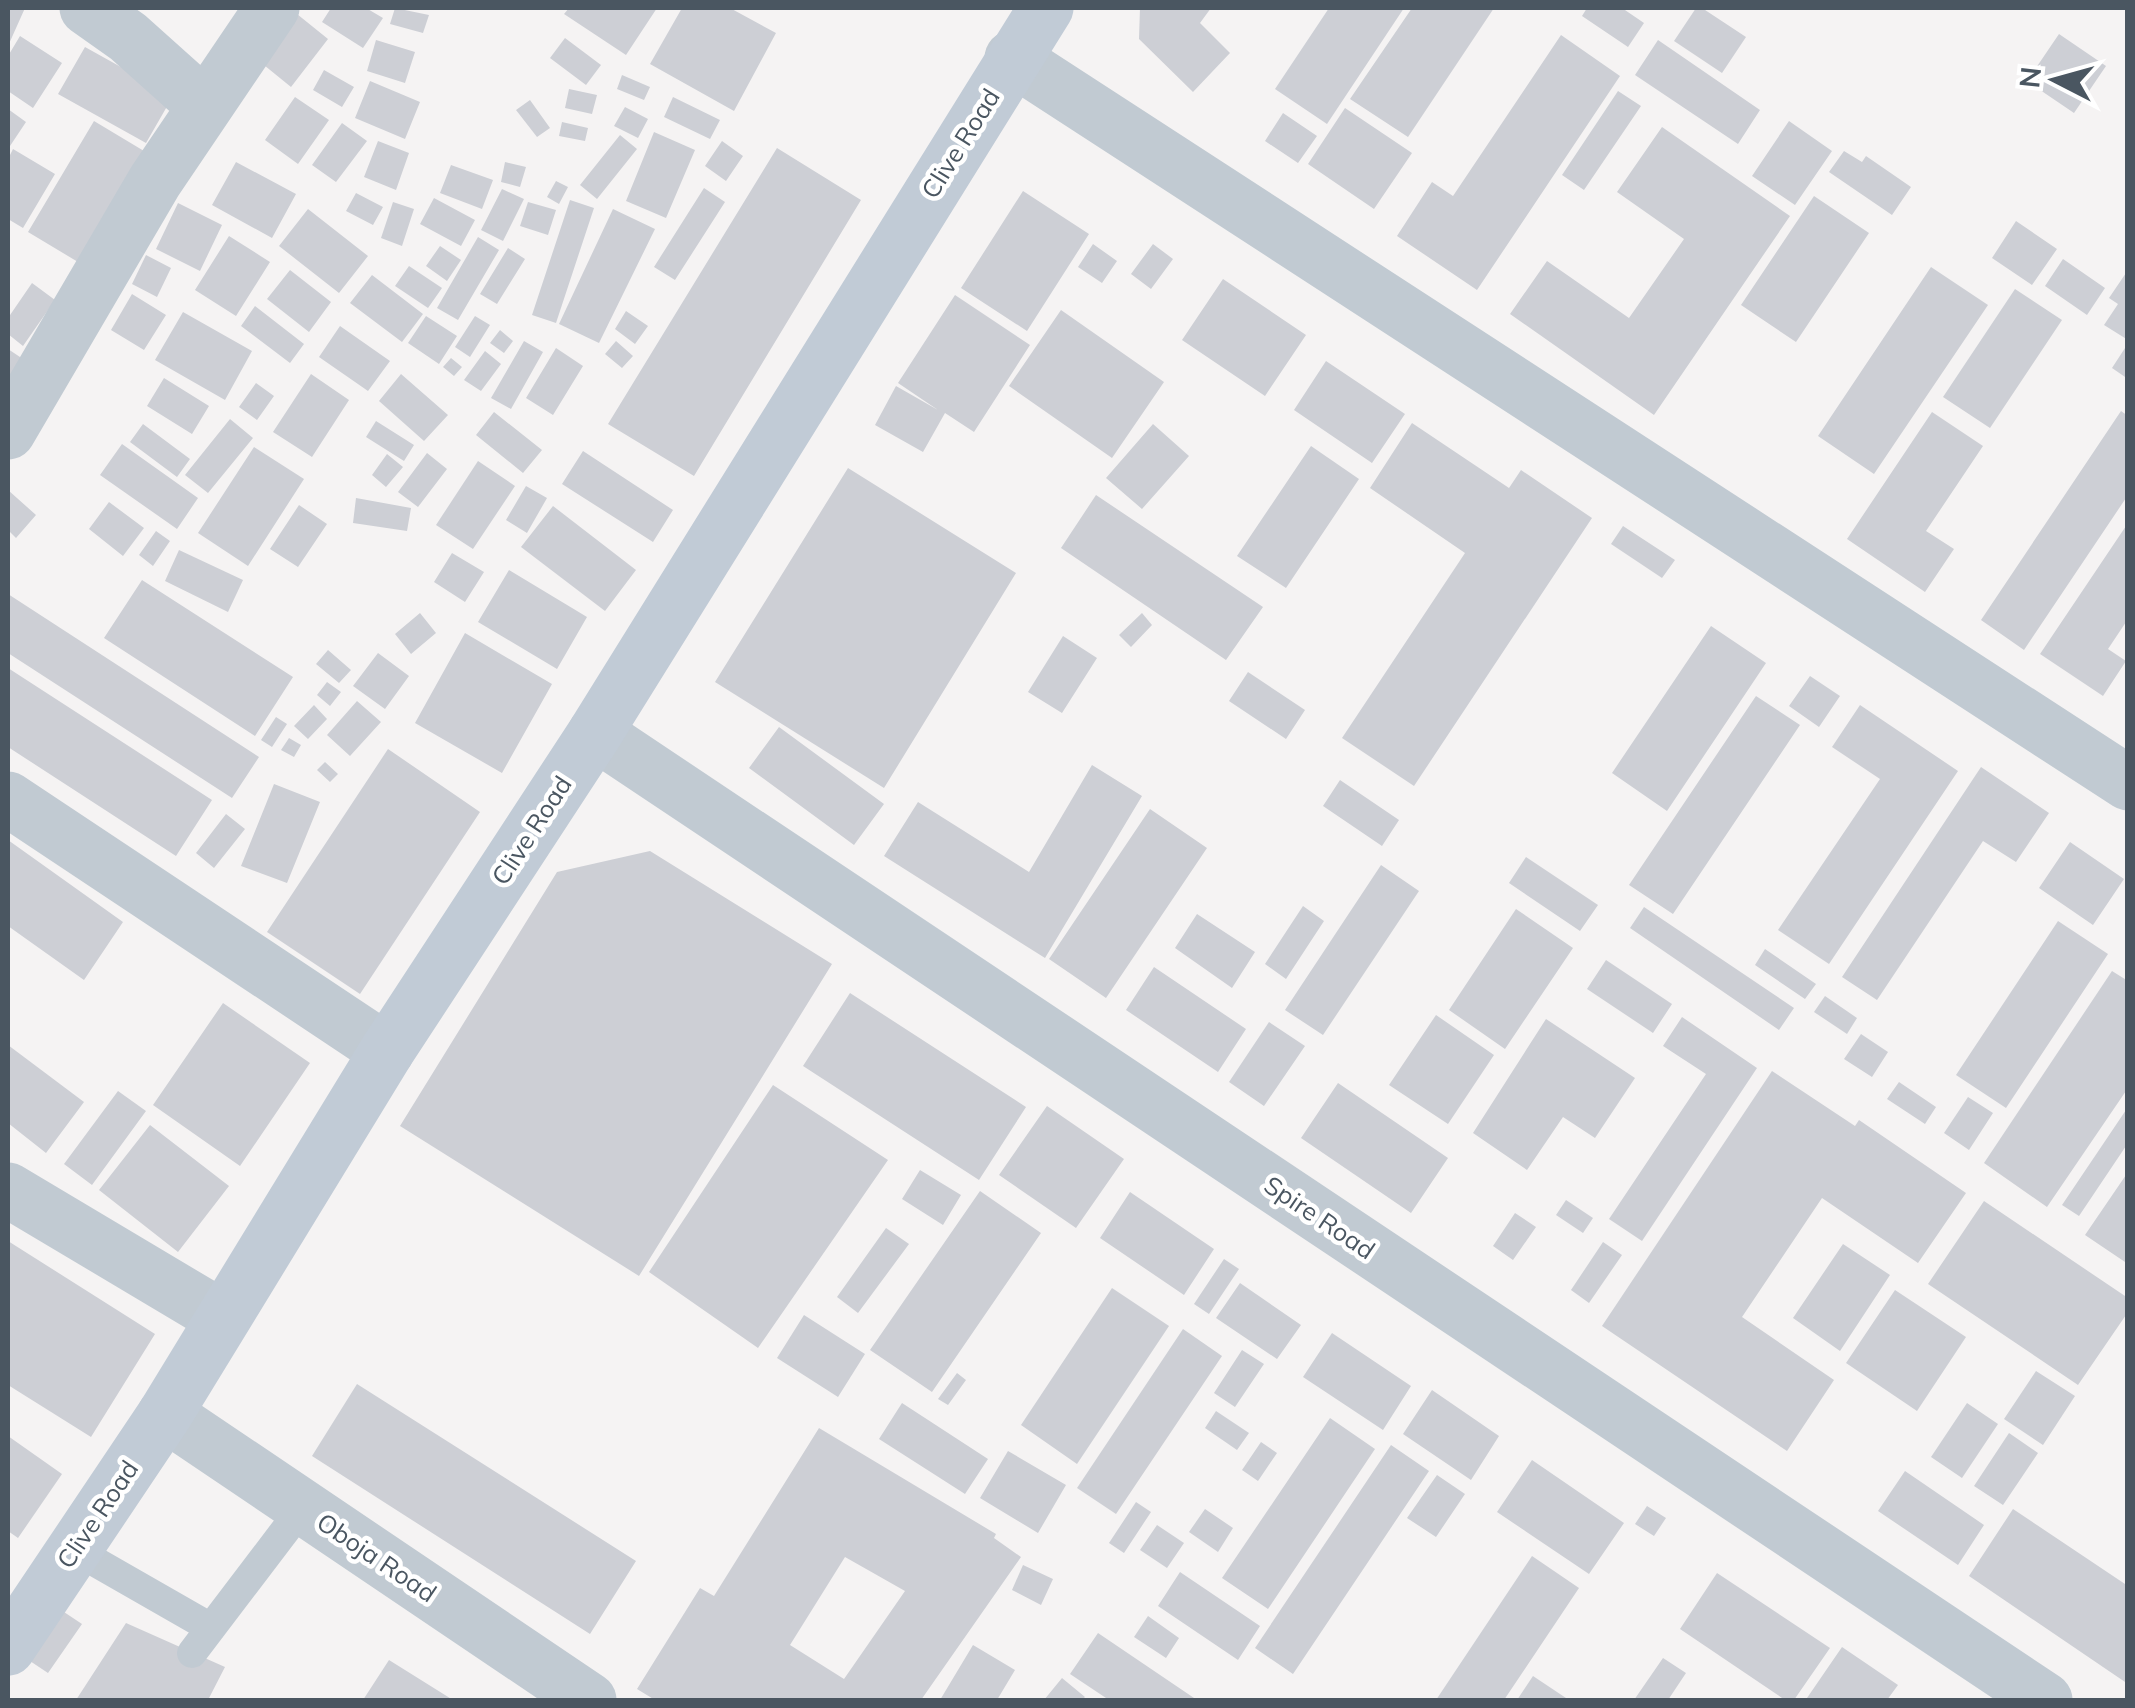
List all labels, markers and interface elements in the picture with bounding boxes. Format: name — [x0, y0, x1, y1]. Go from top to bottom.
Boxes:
north arrow — [2005, 30, 2105, 130]
text: N — [2011, 65, 2048, 90]
street label: Clive Road — [914, 82, 1006, 204]
street label: Clive Road — [484, 770, 578, 890]
street label: Spire Road — [1259, 1169, 1381, 1265]
street label: Clive Road — [50, 1454, 144, 1574]
street label: Oboja Road — [311, 1506, 443, 1608]

